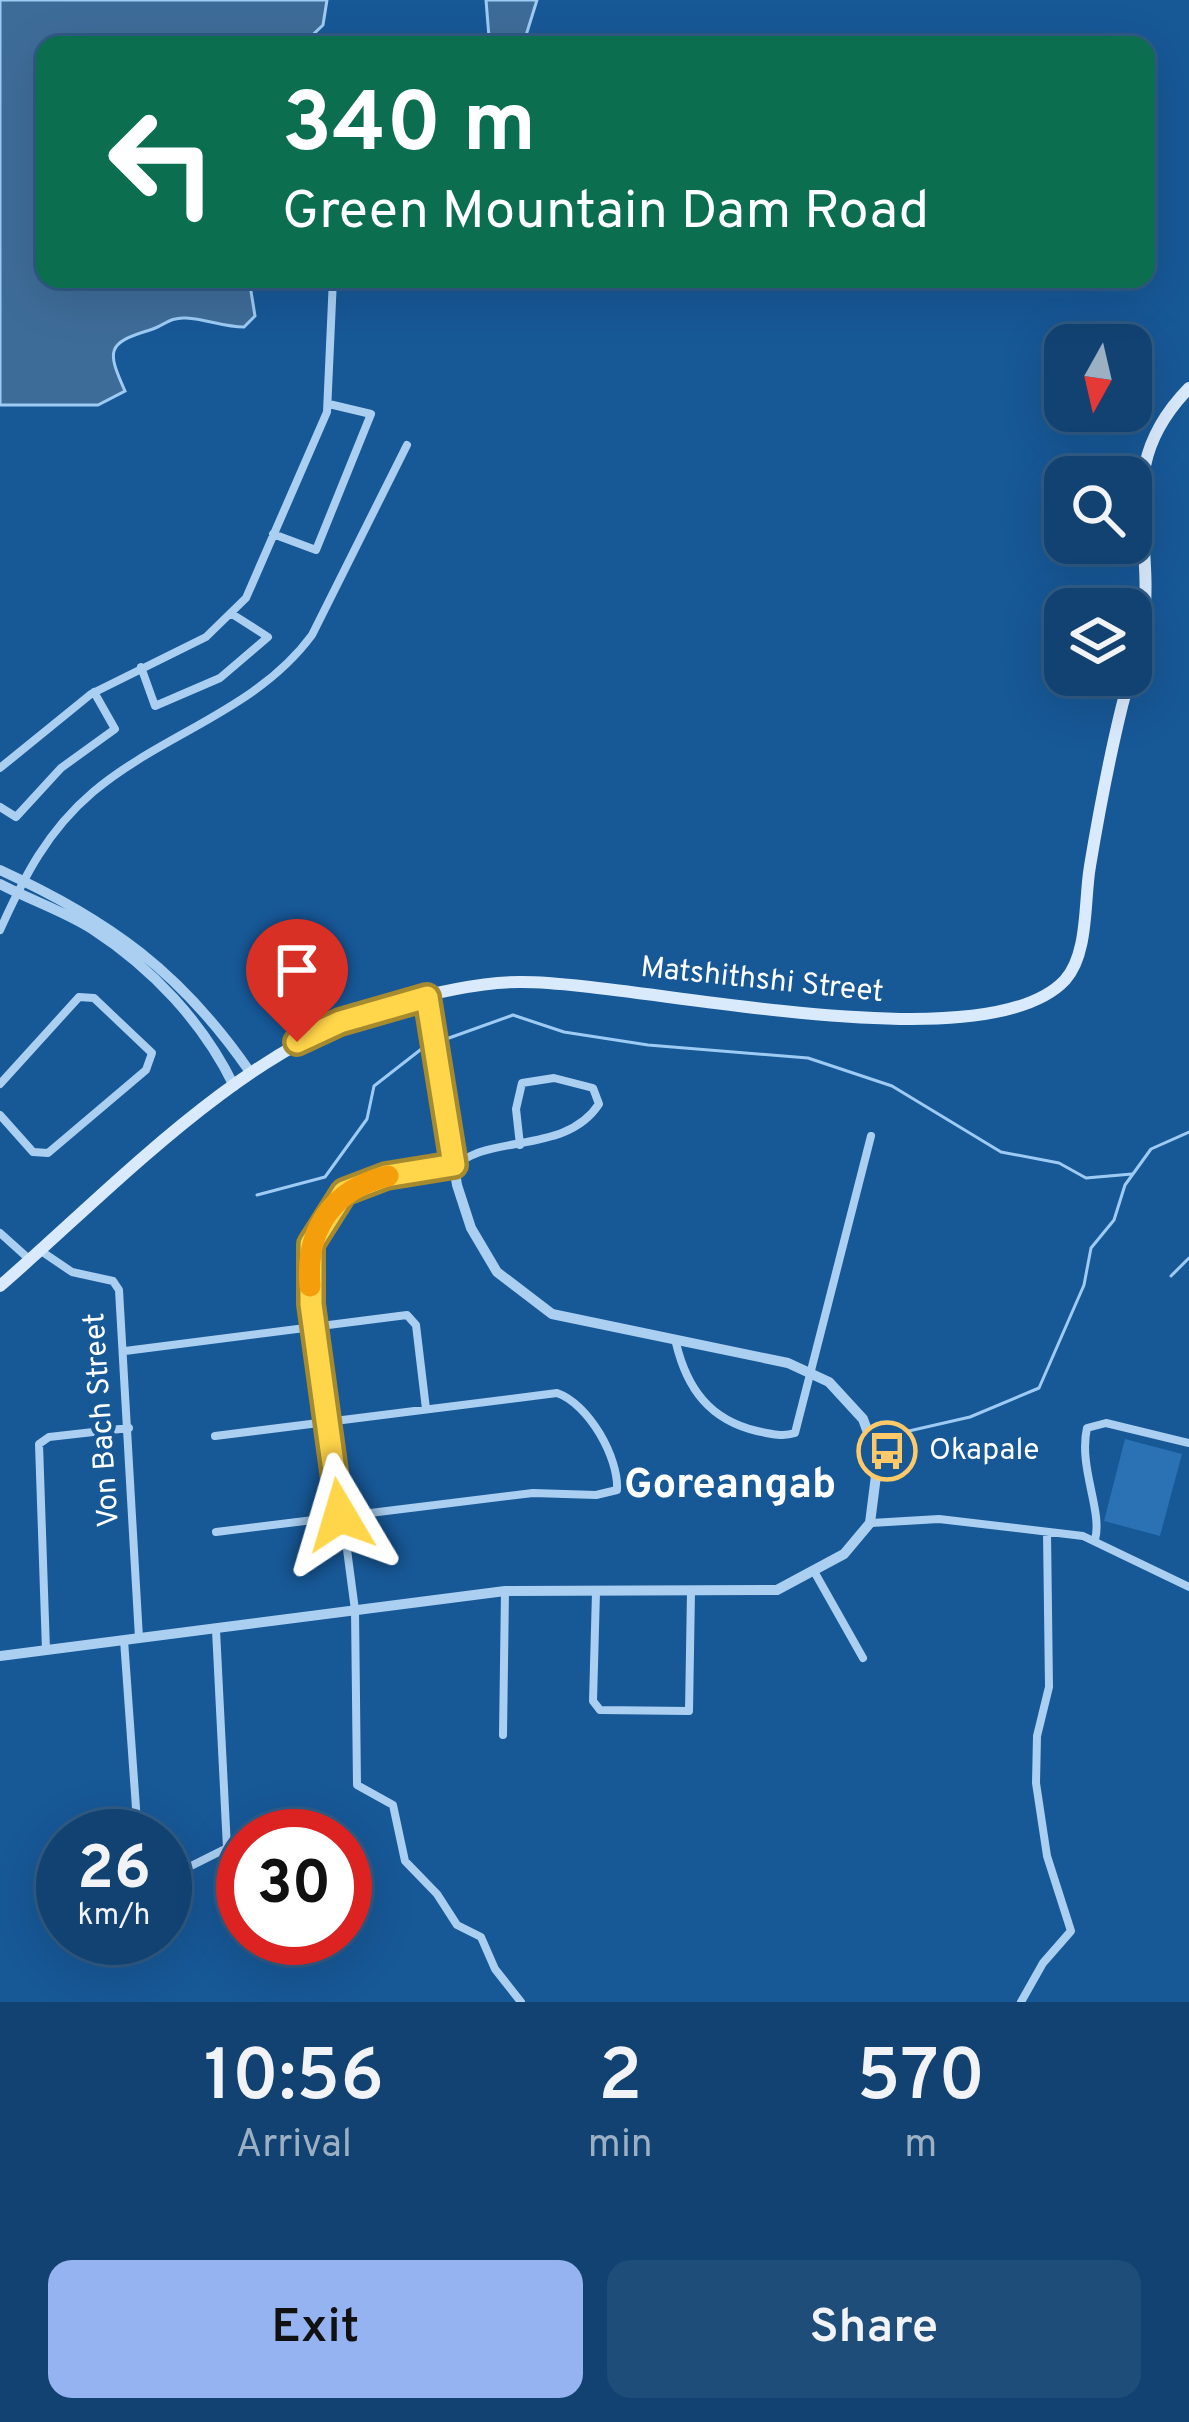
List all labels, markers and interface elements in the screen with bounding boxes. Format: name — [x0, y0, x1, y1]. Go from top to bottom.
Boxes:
text: 340 m — [282, 75, 536, 181]
icon: left — [84, 84, 240, 240]
text: Green Mountain Dam Road — [282, 179, 929, 248]
north arrow — [1044, 324, 1152, 432]
map controls — [1044, 324, 1152, 696]
button: search — [1044, 456, 1152, 564]
button: layers — [1044, 588, 1152, 696]
pin — [246, 919, 348, 1042]
icon: arrive — [264, 937, 330, 1003]
street label: Matshithshi Street — [639, 950, 885, 1012]
street label: Von Bach Street — [77, 1311, 129, 1529]
bus stop icon: Okapale — [856, 1420, 918, 1482]
place label: Okapale — [929, 1433, 1039, 1470]
position arrow — [277, 1452, 403, 1578]
district label: Goreangab — [624, 1460, 836, 1513]
speed limit sign: 30 — [216, 1809, 372, 1965]
text: 26 — [77, 1834, 151, 1910]
text: km/h — [78, 1898, 150, 1935]
text: 10:56 — [204, 2034, 384, 2126]
text: 2 — [598, 2034, 642, 2126]
text: 570 — [857, 2034, 985, 2126]
text: Arrival — [236, 2122, 352, 2171]
text: min — [588, 2122, 653, 2171]
text: m — [904, 2122, 937, 2171]
button: Exit — [48, 2260, 583, 2398]
button: Share — [607, 2260, 1141, 2398]

